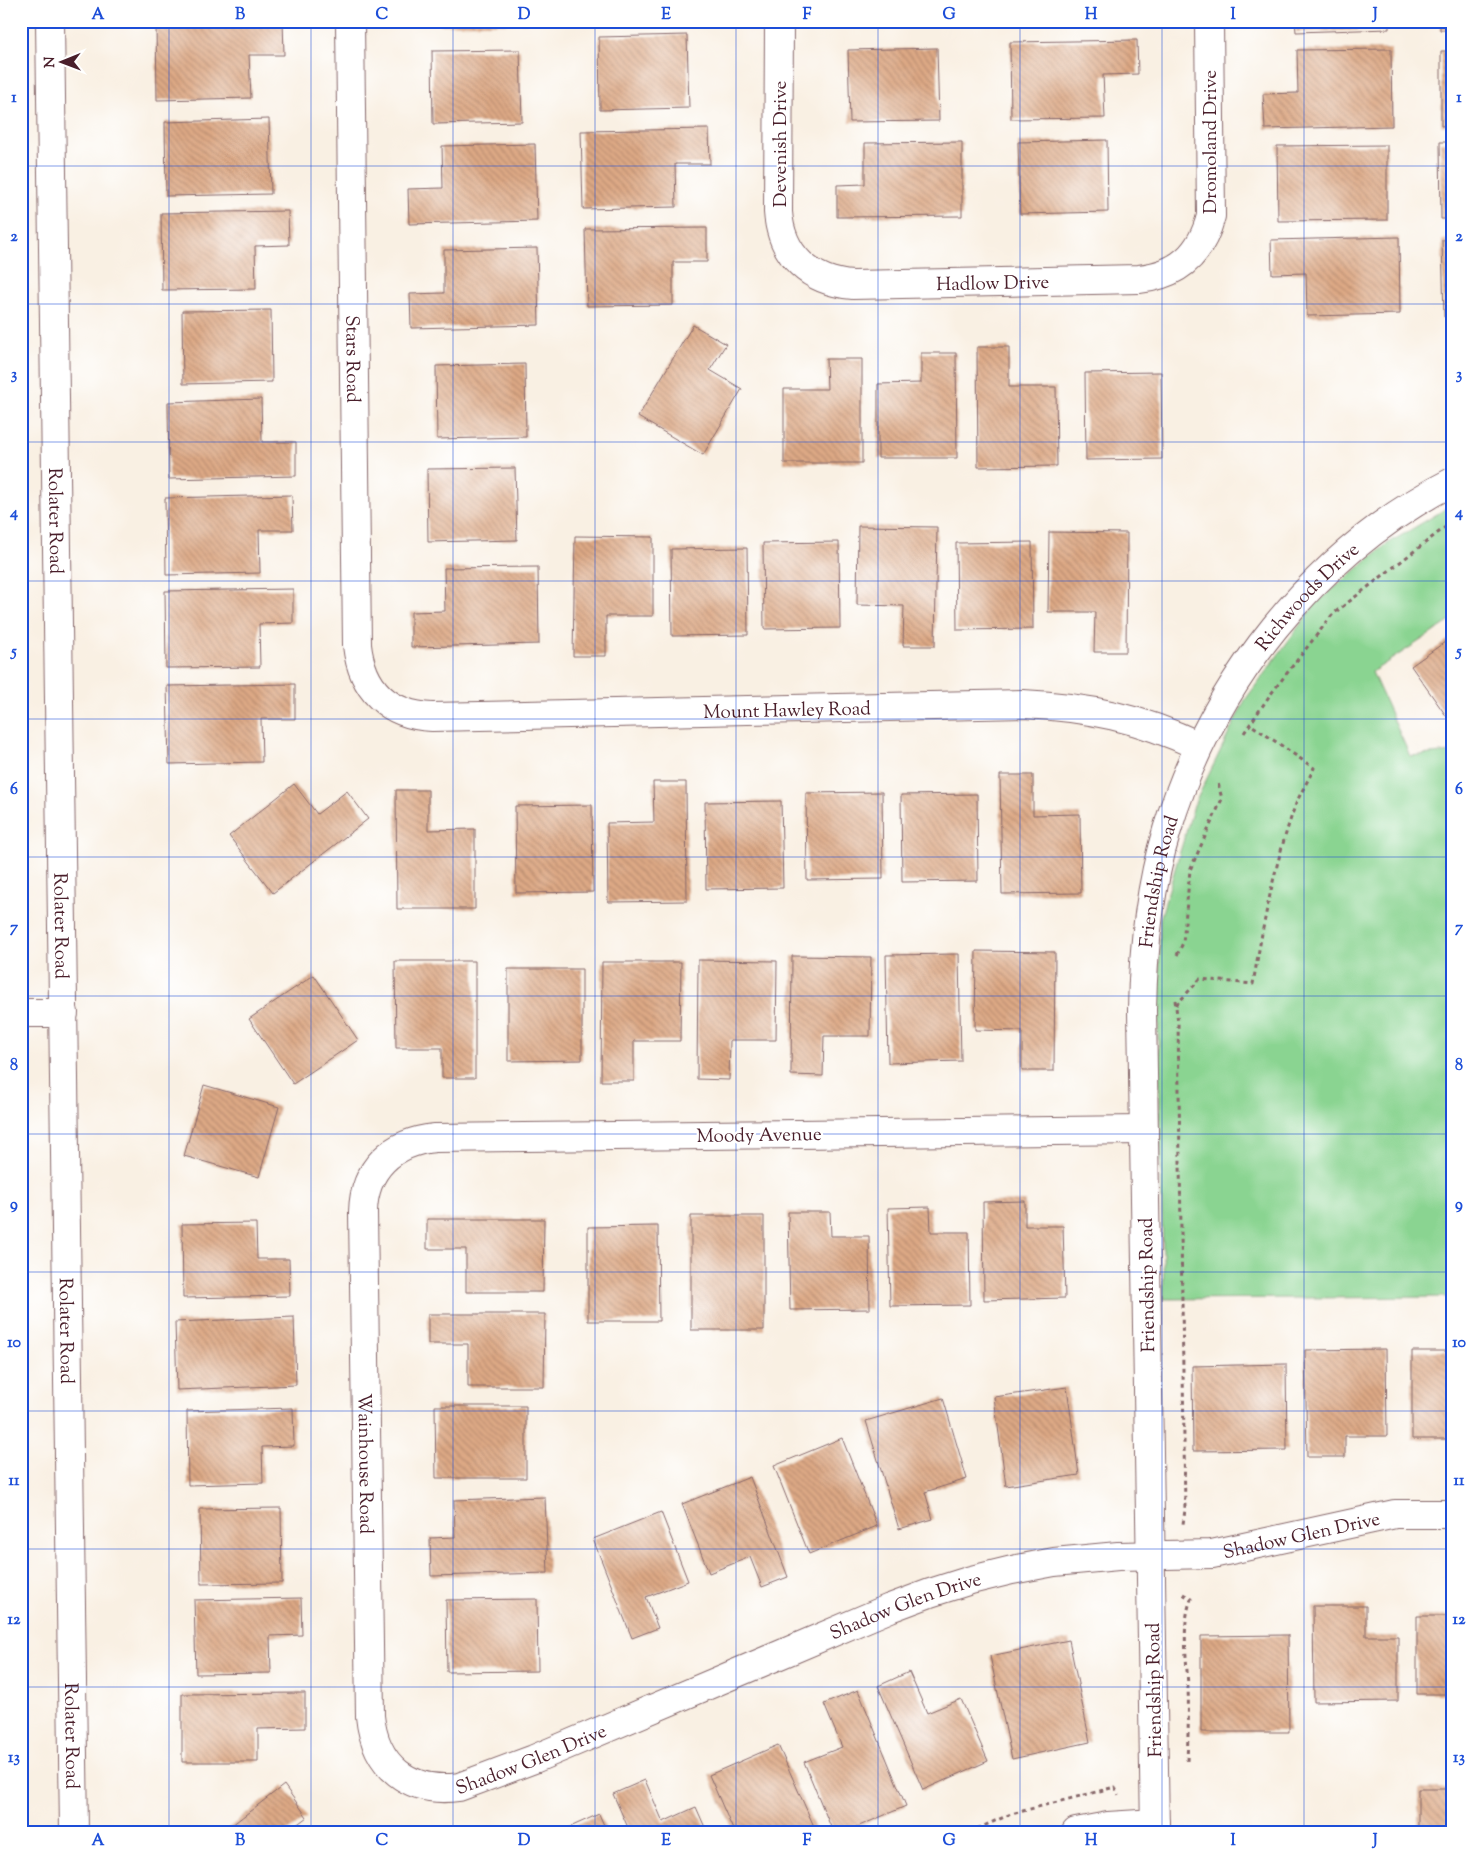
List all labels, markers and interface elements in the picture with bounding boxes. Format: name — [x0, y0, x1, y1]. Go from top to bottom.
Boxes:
text: A — [92, 4, 105, 27]
text: B — [235, 4, 245, 27]
text: C — [376, 4, 389, 27]
text: D — [518, 4, 531, 27]
text: E — [661, 4, 671, 27]
text: F — [803, 4, 812, 27]
text: G — [942, 4, 956, 27]
text: H — [1085, 4, 1098, 27]
text: I — [1230, 4, 1236, 27]
text: J — [1371, 4, 1378, 27]
north arrow — [38, 38, 88, 88]
text: N — [41, 56, 61, 68]
street label: Dromoland Drive — [1198, 70, 1225, 214]
street label: Devenish Drive — [768, 80, 795, 207]
text: 1 — [11, 87, 17, 110]
text: 1 — [1456, 87, 1462, 110]
text: 2 — [10, 226, 18, 249]
text: 2 — [1455, 226, 1463, 249]
street label: Hadlow Drive — [936, 270, 1050, 299]
street label: Stars Road — [337, 315, 365, 403]
text: 3 — [11, 364, 18, 387]
text: 3 — [1456, 364, 1463, 387]
street label: Rolater Road — [40, 468, 68, 575]
text: 4 — [9, 502, 18, 525]
text: 4 — [1454, 502, 1463, 525]
street label: Richwoods Drive — [1250, 537, 1366, 657]
text: 5 — [9, 641, 17, 664]
text: 5 — [1454, 641, 1462, 664]
street label: Mount Hawley Road — [703, 696, 872, 727]
text: 6 — [10, 779, 18, 802]
text: 6 — [1455, 779, 1463, 802]
street label: Friendship Road — [1134, 812, 1187, 949]
street label: Rolater Road — [45, 872, 74, 980]
text: 7 — [10, 917, 19, 940]
text: 7 — [1455, 917, 1464, 940]
text: 8 — [10, 1055, 18, 1078]
text: 8 — [1455, 1055, 1463, 1078]
street label: Moody Avenue — [696, 1122, 822, 1151]
text: 9 — [10, 1194, 18, 1217]
text: 9 — [1455, 1194, 1463, 1217]
street label: Friendship Road — [1134, 1217, 1163, 1352]
street label: Rolater Road — [51, 1277, 79, 1385]
text: 10 — [7, 1332, 21, 1355]
text: 10 — [1452, 1332, 1466, 1355]
street label: Wainhouse Road — [350, 1393, 378, 1535]
text: 11 — [9, 1470, 20, 1493]
text: 11 — [1454, 1470, 1465, 1493]
street label: Shadow Glen Drive — [1221, 1507, 1383, 1567]
street label: Shadow Glen Drive — [826, 1567, 984, 1648]
text: 12 — [8, 1609, 21, 1632]
text: 12 — [1453, 1609, 1466, 1632]
street label: Friendship Road — [1141, 1622, 1170, 1757]
street label: Rolater Road — [56, 1682, 84, 1790]
street label: Shadow Glen Drive — [452, 1719, 611, 1803]
text: 13 — [8, 1747, 20, 1770]
text: 13 — [1453, 1747, 1465, 1770]
text: A — [92, 1830, 105, 1853]
text: B — [235, 1830, 245, 1853]
text: C — [376, 1830, 389, 1853]
text: D — [518, 1830, 531, 1853]
text: E — [661, 1830, 671, 1853]
text: F — [803, 1830, 812, 1853]
text: G — [942, 1830, 956, 1853]
text: H — [1085, 1830, 1098, 1853]
text: I — [1230, 1830, 1236, 1853]
text: J — [1371, 1830, 1378, 1853]

